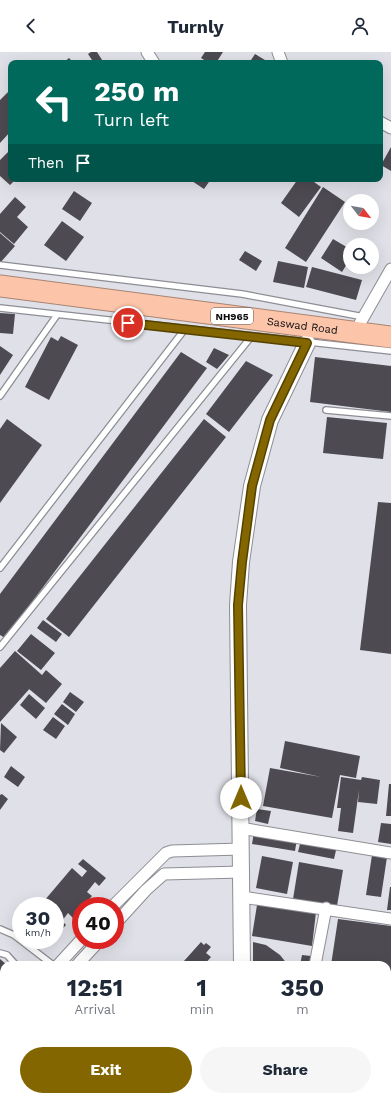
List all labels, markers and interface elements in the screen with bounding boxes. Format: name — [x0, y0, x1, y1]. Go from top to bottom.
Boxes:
icon: back — [20, 15, 42, 37]
icon: person — [349, 15, 371, 37]
text: Turnly — [167, 16, 224, 37]
text: 250 m — [94, 75, 179, 108]
icon: left — [28, 76, 80, 128]
text: Turn left — [94, 109, 169, 130]
icon: arrive — [72, 152, 94, 174]
text: Then — [28, 154, 64, 172]
north arrow — [343, 194, 379, 230]
map controls — [343, 194, 379, 274]
button: search — [343, 238, 379, 274]
pin — [111, 306, 145, 340]
road number: NH965 — [211, 308, 253, 324]
icon: arrive — [117, 312, 139, 334]
street label: Saswad Road — [266, 315, 339, 337]
position arrow — [220, 777, 262, 819]
speed limit sign: 40 — [72, 897, 124, 949]
text: 30 — [26, 906, 50, 930]
text: km/h — [25, 927, 51, 938]
text: 12:51 — [67, 974, 123, 1002]
text: 1 — [197, 974, 207, 1002]
text: 350 — [280, 974, 324, 1002]
text: Arrival — [75, 1002, 115, 1017]
text: min — [190, 1002, 214, 1017]
text: m — [296, 1002, 309, 1017]
button: Exit — [20, 1047, 192, 1093]
button: Share — [200, 1047, 371, 1093]

